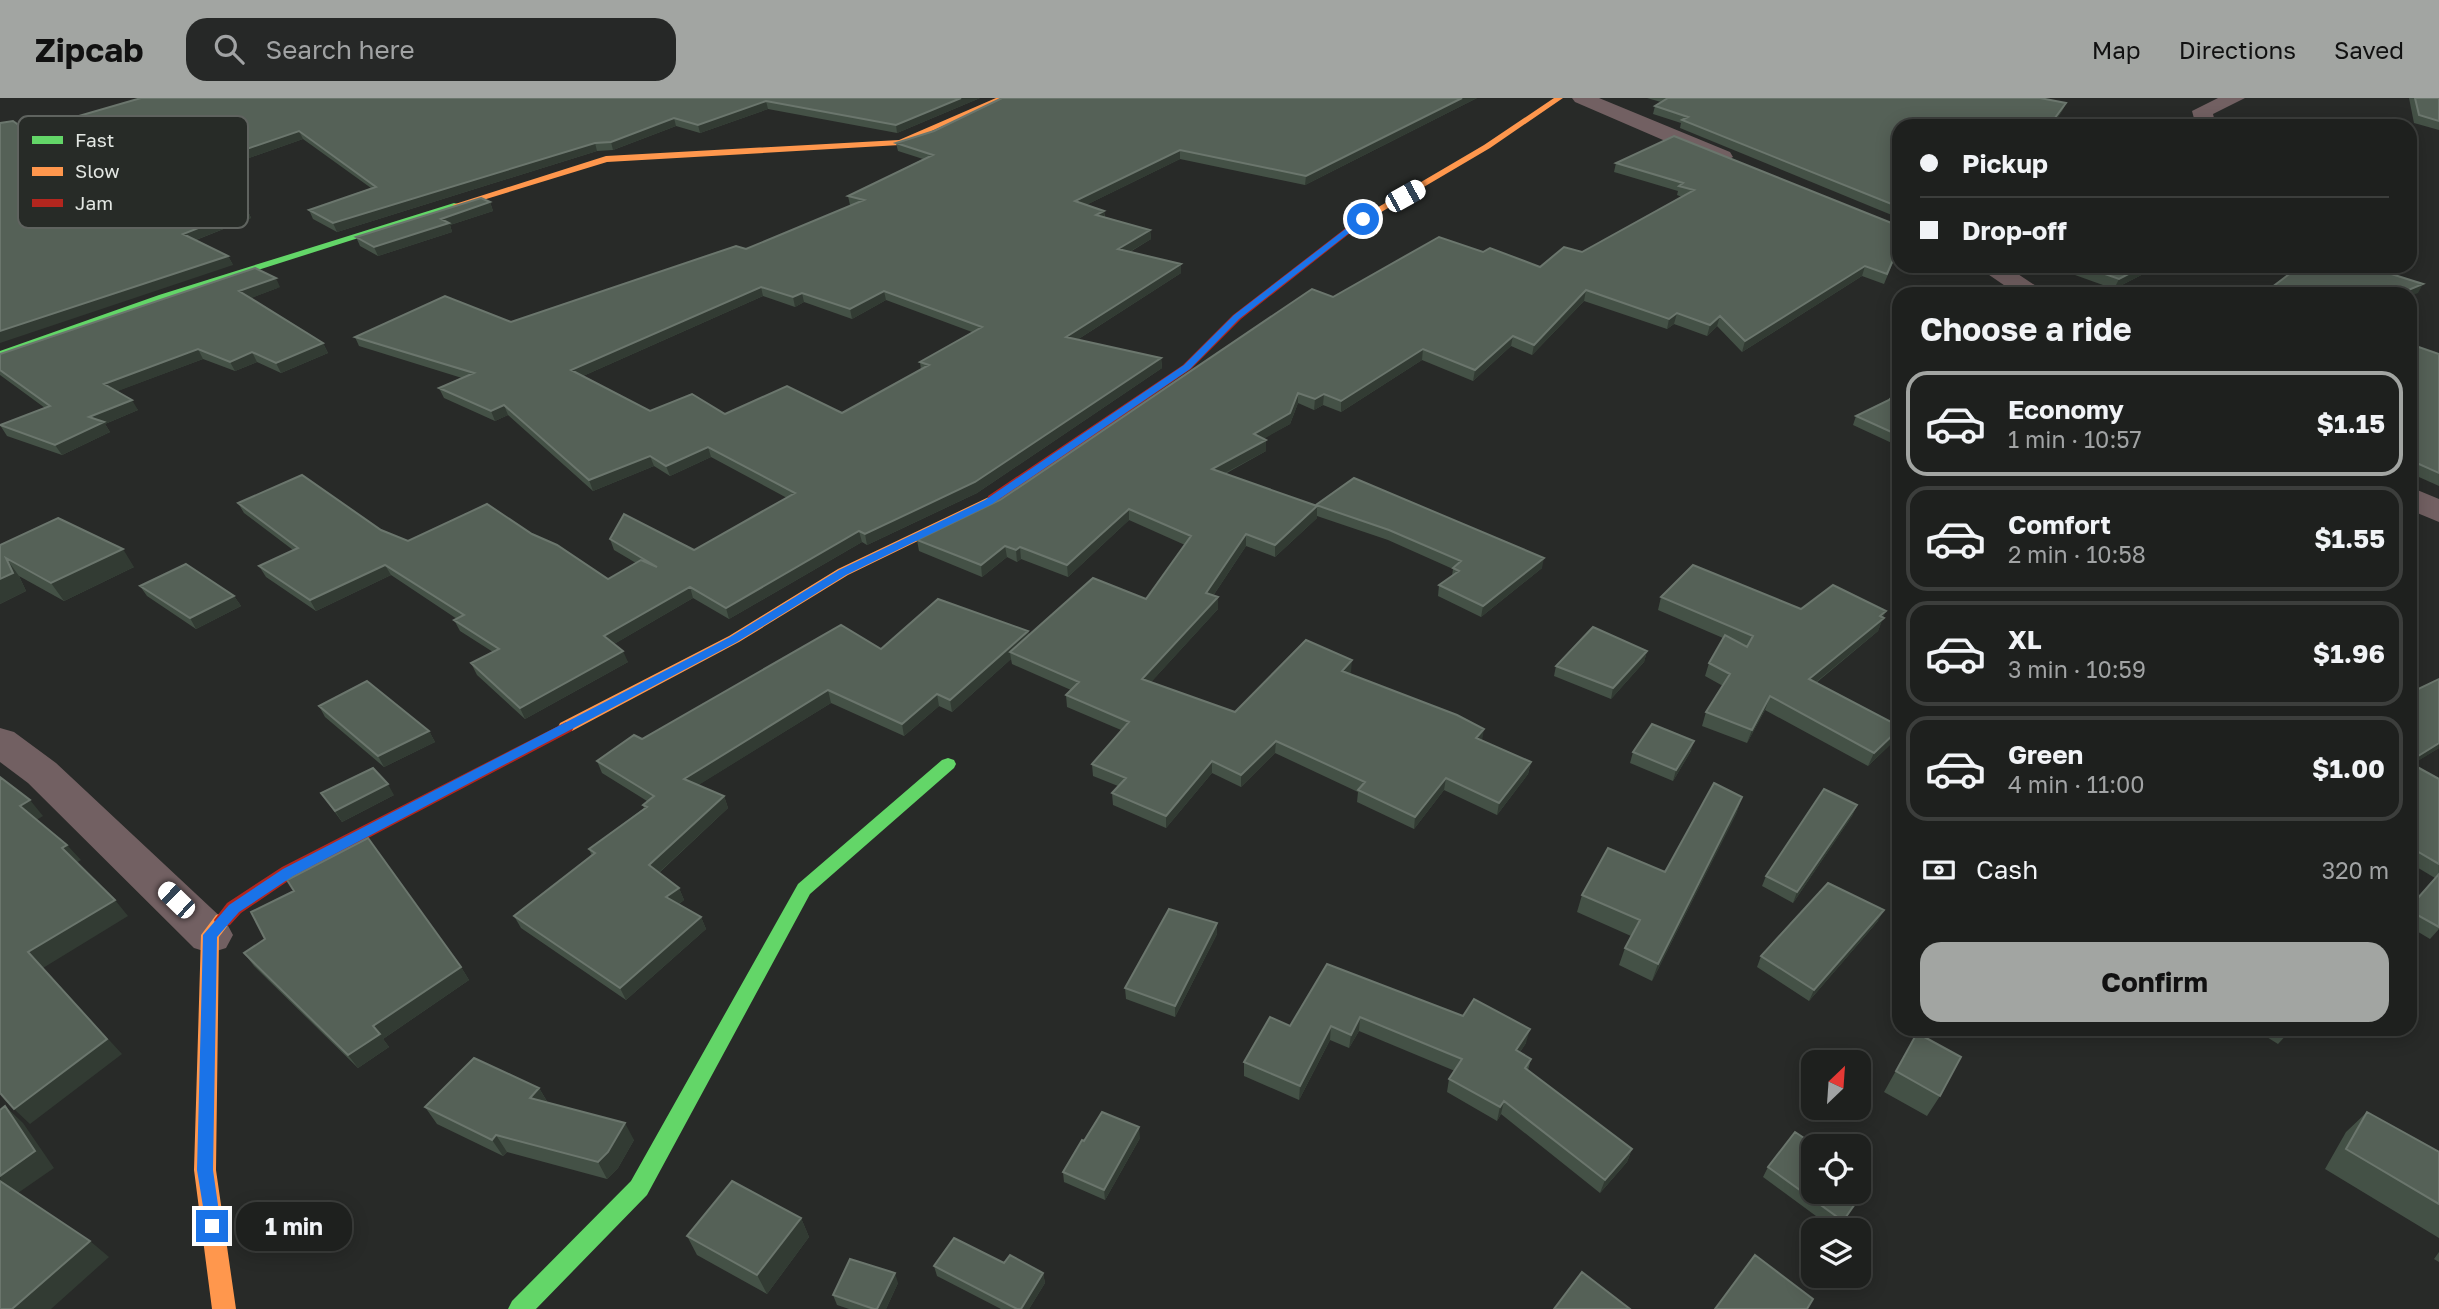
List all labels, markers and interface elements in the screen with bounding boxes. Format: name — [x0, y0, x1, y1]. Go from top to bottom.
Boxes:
search box — [186, 18, 676, 81]
text: Zipcab — [35, 30, 144, 69]
icon: search — [210, 30, 248, 68]
text: Search here — [266, 34, 415, 65]
text: Map — [2092, 35, 2141, 64]
text: Directions — [2179, 35, 2296, 64]
text: Saved — [2334, 35, 2404, 64]
legend — [18, 116, 248, 228]
text: Fast — [75, 128, 114, 151]
text: Pickup — [1962, 148, 2048, 179]
text: Slow — [75, 159, 120, 182]
car — [1382, 177, 1429, 215]
text: Jam — [75, 191, 113, 214]
route start — [1347, 203, 1379, 235]
text: Drop-off — [1962, 215, 2067, 246]
text: Choose a ride — [1920, 310, 2132, 348]
icon: car — [1924, 392, 1987, 455]
text: Economy — [2008, 394, 2124, 425]
text: $1.15 — [2317, 408, 2385, 439]
text: 1 min · 10:57 — [2008, 425, 2142, 453]
icon: car — [1924, 507, 1987, 570]
text: Comfort — [2008, 509, 2111, 540]
text: $1.55 — [2314, 523, 2385, 554]
text: 2 min · 10:58 — [2008, 540, 2146, 568]
icon: car — [1924, 622, 1987, 685]
text: XL — [2008, 624, 2042, 655]
text: $1.96 — [2313, 638, 2385, 669]
text: 3 min · 10:59 — [2008, 655, 2146, 683]
icon: car — [1924, 737, 1987, 800]
text: Green — [2008, 739, 2083, 770]
text: $1.00 — [2312, 753, 2385, 784]
text: 4 min · 11:00 — [2008, 770, 2145, 798]
icon: cash — [1920, 851, 1958, 889]
text: Cash — [1976, 854, 2038, 885]
text: 320 m — [2322, 856, 2389, 884]
car — [154, 878, 199, 922]
button: Confirm — [1920, 942, 2389, 1022]
north arrow — [1801, 1050, 1871, 1120]
map controls — [1801, 1050, 1871, 1288]
button: locate — [1801, 1134, 1871, 1204]
callout: 1 min — [236, 1202, 352, 1250]
route end — [196, 1210, 228, 1242]
text: 1 min — [265, 1212, 323, 1240]
button: layers — [1801, 1218, 1871, 1288]

